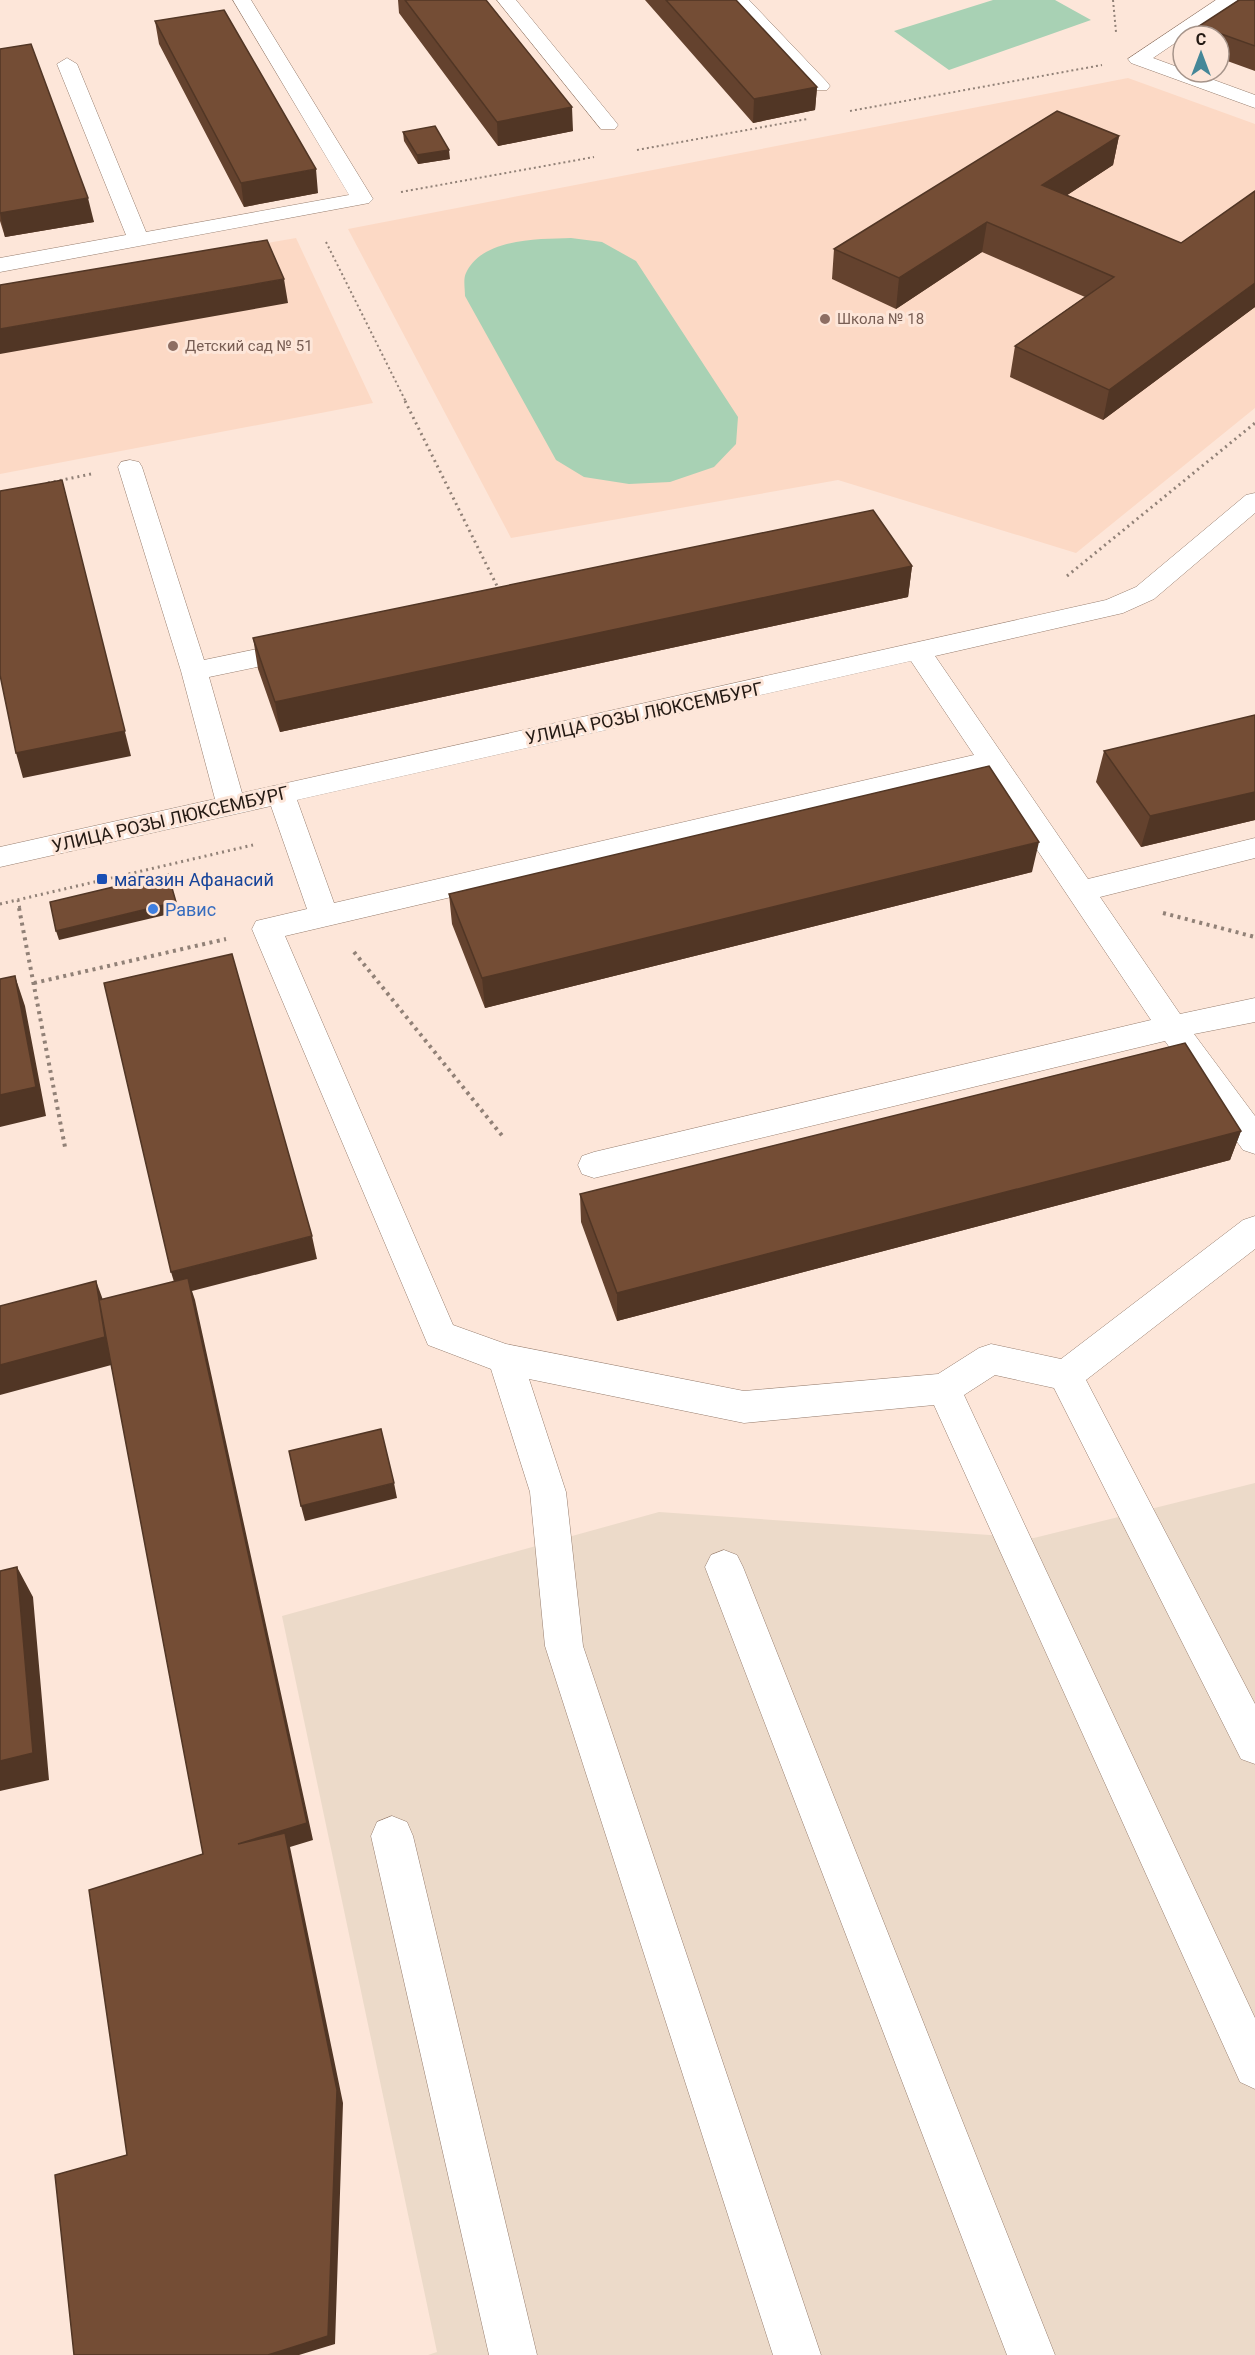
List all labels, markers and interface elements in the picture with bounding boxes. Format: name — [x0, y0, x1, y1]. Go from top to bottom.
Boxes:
north arrow — [1171, 24, 1231, 84]
text: С — [1196, 30, 1206, 49]
place label: Школа № 18 — [837, 310, 924, 328]
marker: Школа № 18 — [818, 312, 832, 326]
place label: Детский сад № 51 — [185, 337, 313, 355]
marker: Детский сад № 51 — [166, 339, 180, 353]
street label: УЛИЦА РОЗЫ ЛЮКСЕМБУРГ — [523, 678, 765, 748]
street label: УЛИЦА РОЗЫ ЛЮКСЕМБУРГ — [50, 782, 290, 856]
place label: магазин Афанасий — [114, 869, 274, 890]
marker: магазин Афанасий — [95, 872, 109, 886]
place label: Равис — [165, 899, 216, 920]
marker: Равис — [146, 902, 160, 916]

